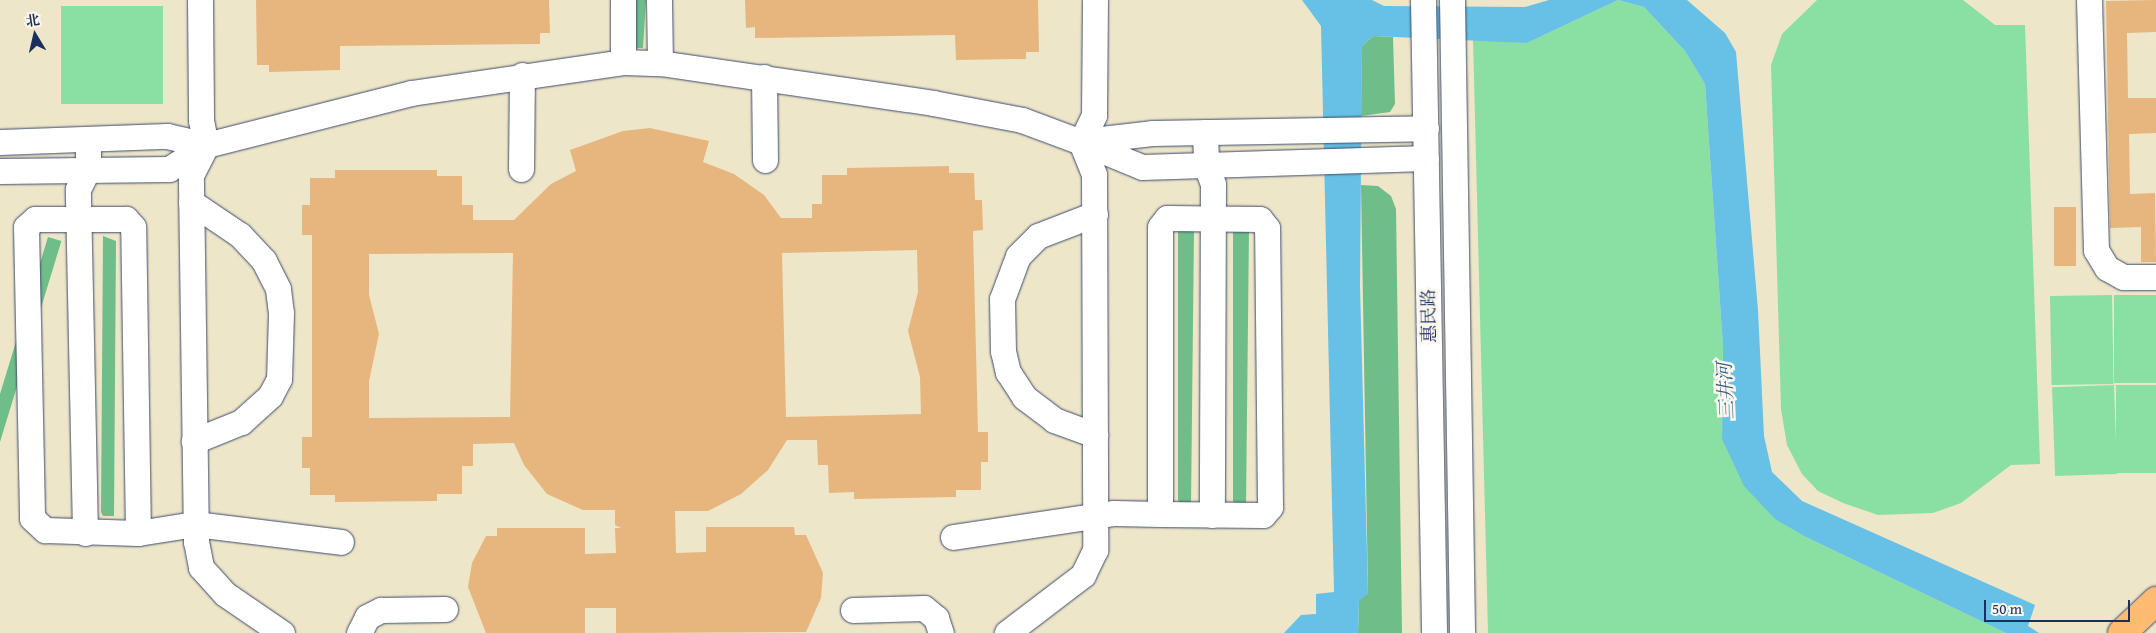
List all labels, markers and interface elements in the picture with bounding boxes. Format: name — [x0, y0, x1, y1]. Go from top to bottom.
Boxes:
text: 北 — [24, 9, 41, 31]
north arrow — [10, 10, 60, 60]
street label: 惠民路 — [1418, 289, 1440, 343]
water label: 三井河 — [1713, 362, 1739, 420]
scale bar — [1986, 590, 2132, 622]
text: 50 m — [1992, 598, 2022, 619]

